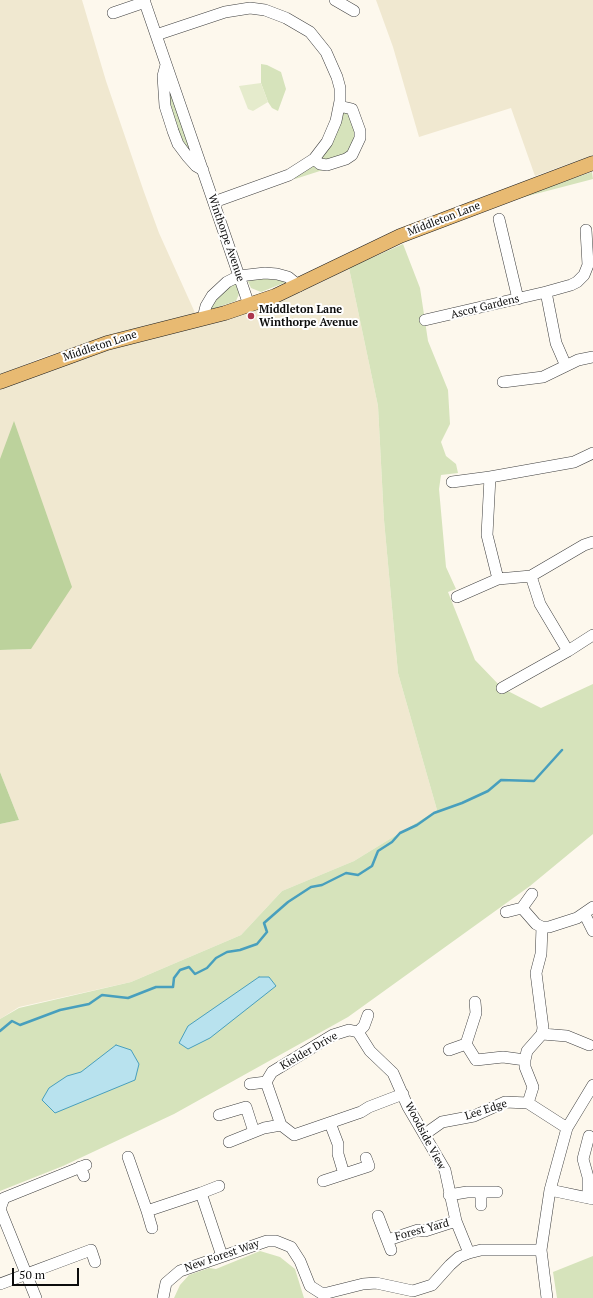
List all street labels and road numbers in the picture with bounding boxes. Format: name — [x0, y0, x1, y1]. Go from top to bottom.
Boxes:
street label: Winthorpe Avenue — [205, 193, 247, 283]
street label: Middleton Lane — [406, 199, 482, 239]
street label: Ascot Gardens — [449, 292, 521, 322]
street label: Middleton Lane — [61, 328, 139, 364]
street label: Kielder Drive — [278, 1029, 340, 1073]
street label: Lee Edge — [463, 1097, 509, 1123]
street label: Woodside View — [402, 1100, 448, 1172]
street label: Forest Yard — [394, 1216, 450, 1244]
street label: New Forest Way — [183, 1237, 261, 1275]

